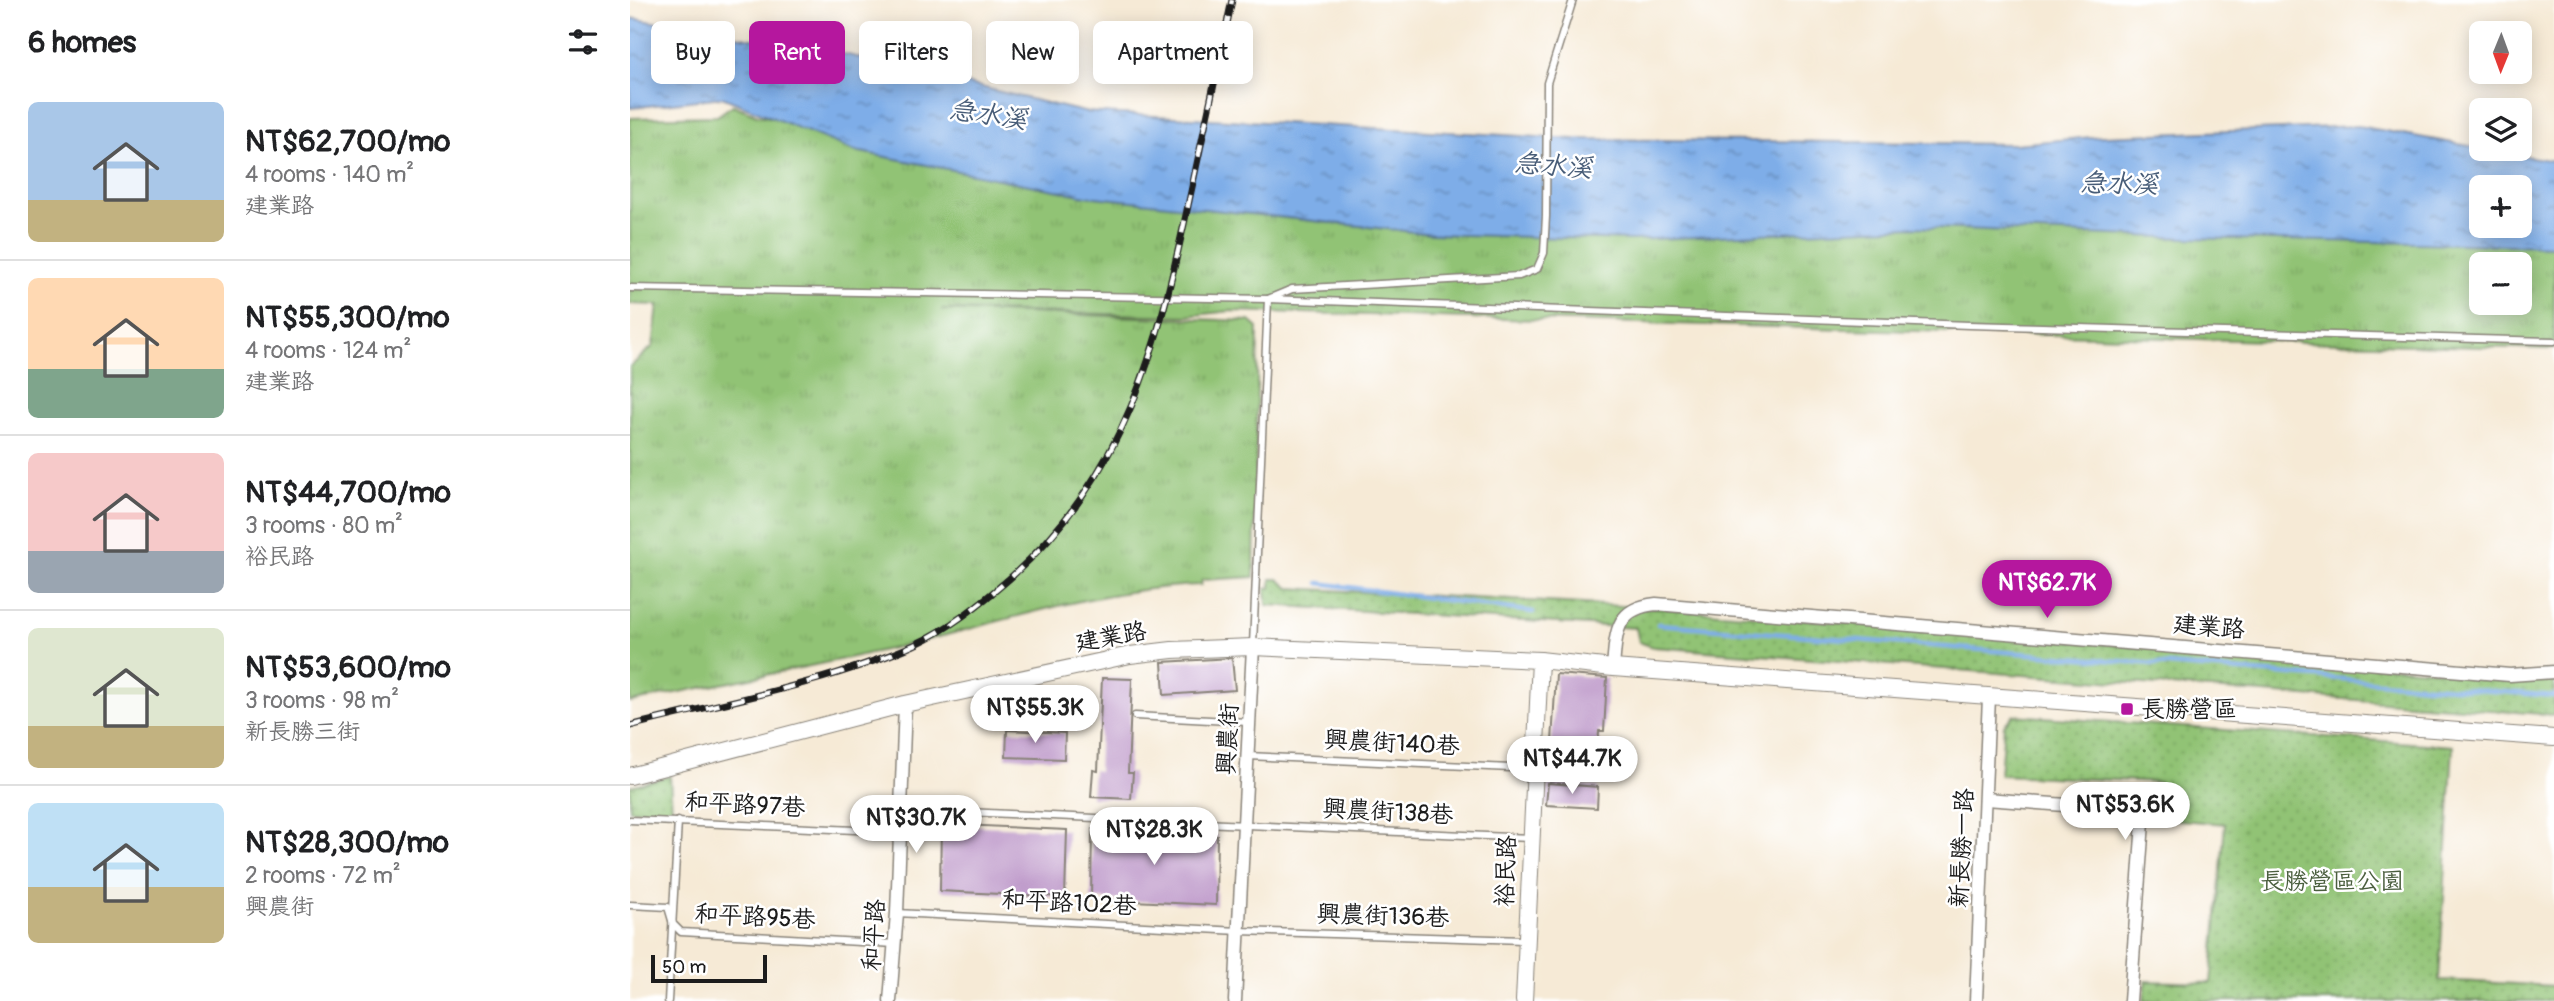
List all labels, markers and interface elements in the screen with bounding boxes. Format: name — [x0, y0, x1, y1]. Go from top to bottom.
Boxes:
chip: Buy — [651, 21, 735, 84]
chip: Rent — [749, 21, 845, 84]
chip: Filters — [859, 21, 972, 84]
chip: New — [986, 21, 1079, 84]
chip: Apartment — [1093, 21, 1253, 84]
north arrow — [2469, 21, 2532, 84]
map controls — [2469, 21, 2532, 315]
icon: filters — [564, 23, 602, 61]
text: 6 homes — [28, 24, 136, 61]
water label: 急水溪 — [947, 94, 1031, 137]
button: layers — [2469, 98, 2532, 161]
text: NT$62,700/mo — [245, 123, 450, 160]
icon: home — [84, 130, 168, 214]
water label: 急水溪 — [1513, 147, 1595, 185]
text: 4 rooms · 140 m² — [245, 160, 414, 189]
water label: 急水溪 — [2080, 167, 2160, 201]
button: + — [2469, 175, 2532, 238]
text: 建業路 — [245, 191, 314, 220]
button: − — [2469, 252, 2532, 315]
text: NT$55,300/mo — [245, 299, 450, 336]
icon: home — [84, 306, 168, 390]
text: 4 rooms · 124 m² — [245, 336, 411, 365]
text: 建業路 — [245, 367, 314, 396]
text: NT$44,700/mo — [245, 474, 451, 511]
icon: home — [84, 481, 168, 565]
text: 3 rooms · 80 m² — [245, 511, 403, 540]
text: 裕民路 — [245, 542, 314, 571]
pin: NT$62.7K — [1975, 560, 2119, 620]
text: NT$62.7K — [1998, 568, 2096, 597]
street label: 建業路 — [2172, 609, 2246, 645]
street label: 建業路 — [1073, 616, 1149, 658]
text: NT$53,600/mo — [245, 649, 451, 686]
icon: home — [84, 656, 168, 740]
text: 3 rooms · 98 m² — [245, 686, 399, 715]
pin: NT$55.3K — [963, 686, 1107, 745]
text: NT$55.3K — [986, 693, 1084, 722]
place label: 長勝營區 — [2141, 695, 2237, 724]
marker: 長勝營區 — [2119, 701, 2135, 717]
street label: 興農街 — [1212, 702, 1244, 776]
text: 新長勝三街 — [245, 717, 360, 746]
street label: 興農街140巷 — [1323, 725, 1461, 761]
pin: NT$44.7K — [1500, 736, 1644, 796]
text: NT$44.7K — [1523, 744, 1621, 773]
pin: NT$53.6K — [2053, 782, 2197, 842]
street label: 和平路97巷 — [684, 787, 806, 823]
street label: 新長勝一路 — [1944, 787, 1980, 909]
text: NT$53.6K — [2076, 790, 2174, 819]
street label: 興農街138巷 — [1322, 794, 1454, 830]
pin: NT$30.7K — [844, 796, 988, 855]
text: NT$30.7K — [866, 803, 966, 832]
pin: NT$28.3K — [1082, 808, 1226, 867]
text: NT$28.3K — [1106, 815, 1202, 844]
text: NT$28,300/mo — [245, 824, 449, 861]
icon: home — [84, 831, 168, 915]
street label: 裕民路 — [1490, 835, 1522, 907]
text: 2 rooms · 72 m² — [245, 861, 401, 890]
park label: 長勝營區公園 — [2260, 867, 2404, 896]
street label: 和平路102巷 — [1001, 885, 1137, 921]
text: 興農街 — [245, 892, 314, 921]
street label: 和平路 — [857, 898, 891, 972]
street label: 和平路95巷 — [694, 899, 816, 935]
street label: 興農街136巷 — [1316, 899, 1450, 933]
scale bar — [651, 952, 766, 984]
text: 50 m — [662, 955, 706, 979]

